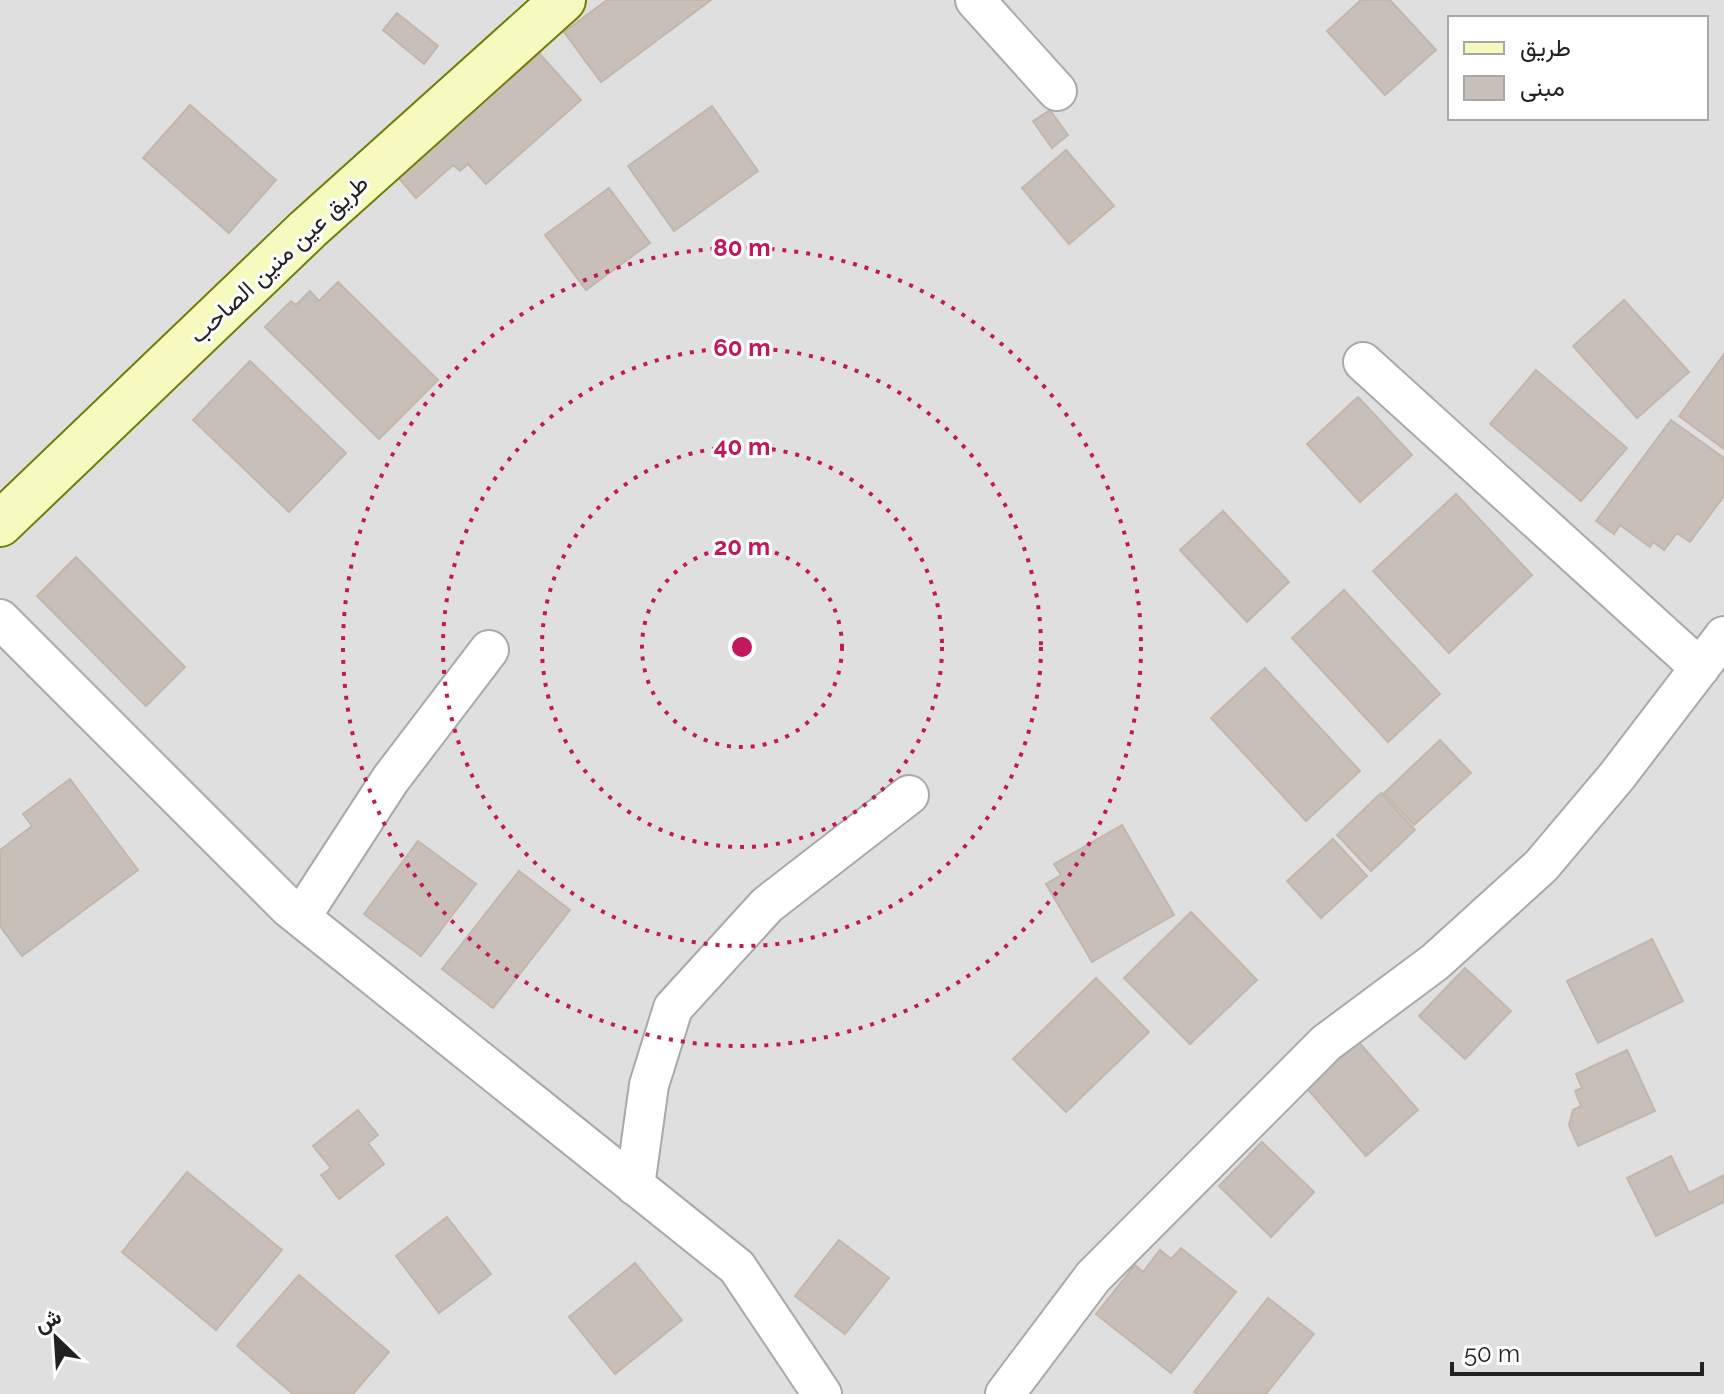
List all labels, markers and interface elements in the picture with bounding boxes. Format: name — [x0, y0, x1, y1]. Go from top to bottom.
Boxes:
legend — [1448, 16, 1708, 120]
text: طريق — [1520, 33, 1571, 63]
text: مبنى — [1520, 73, 1565, 102]
street label: طريق عين منين الصاحب — [183, 168, 375, 350]
text: 80 m — [713, 233, 771, 262]
text: 60 m — [713, 333, 771, 362]
text: 40 m — [714, 432, 770, 461]
text: 20 m — [714, 532, 770, 561]
centre of rings — [728, 633, 756, 661]
north arrow — [16, 1298, 96, 1378]
text: ش — [30, 1303, 65, 1338]
scale bar — [1452, 1326, 1702, 1376]
text: 50 m — [1464, 1339, 1520, 1368]

